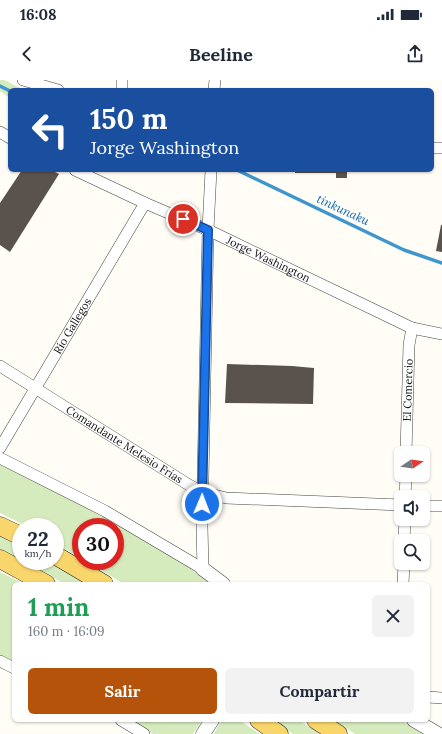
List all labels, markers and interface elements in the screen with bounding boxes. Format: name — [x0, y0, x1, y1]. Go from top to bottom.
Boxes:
text: 16:08 — [20, 5, 57, 24]
icon: back — [16, 43, 38, 65]
text: Beeline — [189, 43, 253, 66]
icon: share — [404, 43, 426, 65]
text: 150 m — [90, 101, 167, 137]
icon: left — [24, 104, 76, 156]
text: Jorge Washington — [90, 136, 239, 159]
water label: tinkunaku — [315, 191, 373, 229]
pin — [166, 202, 200, 236]
icon: arrive — [172, 208, 194, 230]
street label: Jorge Washington — [223, 233, 313, 285]
street label: Río Gallegos — [50, 295, 94, 356]
street label: El Comercio — [400, 358, 416, 422]
street label: Comandante Melesio Frías — [63, 402, 185, 486]
north arrow — [394, 446, 430, 482]
map controls — [394, 446, 430, 570]
position arrow — [181, 483, 223, 525]
button: sound — [394, 490, 430, 526]
speed limit sign: 30 — [72, 518, 124, 570]
text: 22 — [27, 526, 49, 551]
button: search — [394, 534, 430, 570]
text: km/h — [24, 547, 52, 560]
text: 1 min — [28, 592, 89, 623]
button: close — [372, 595, 414, 637]
text: 160 m · 16:09 — [28, 623, 105, 640]
button: Salir — [28, 668, 217, 714]
button: Compartir — [225, 668, 414, 714]

